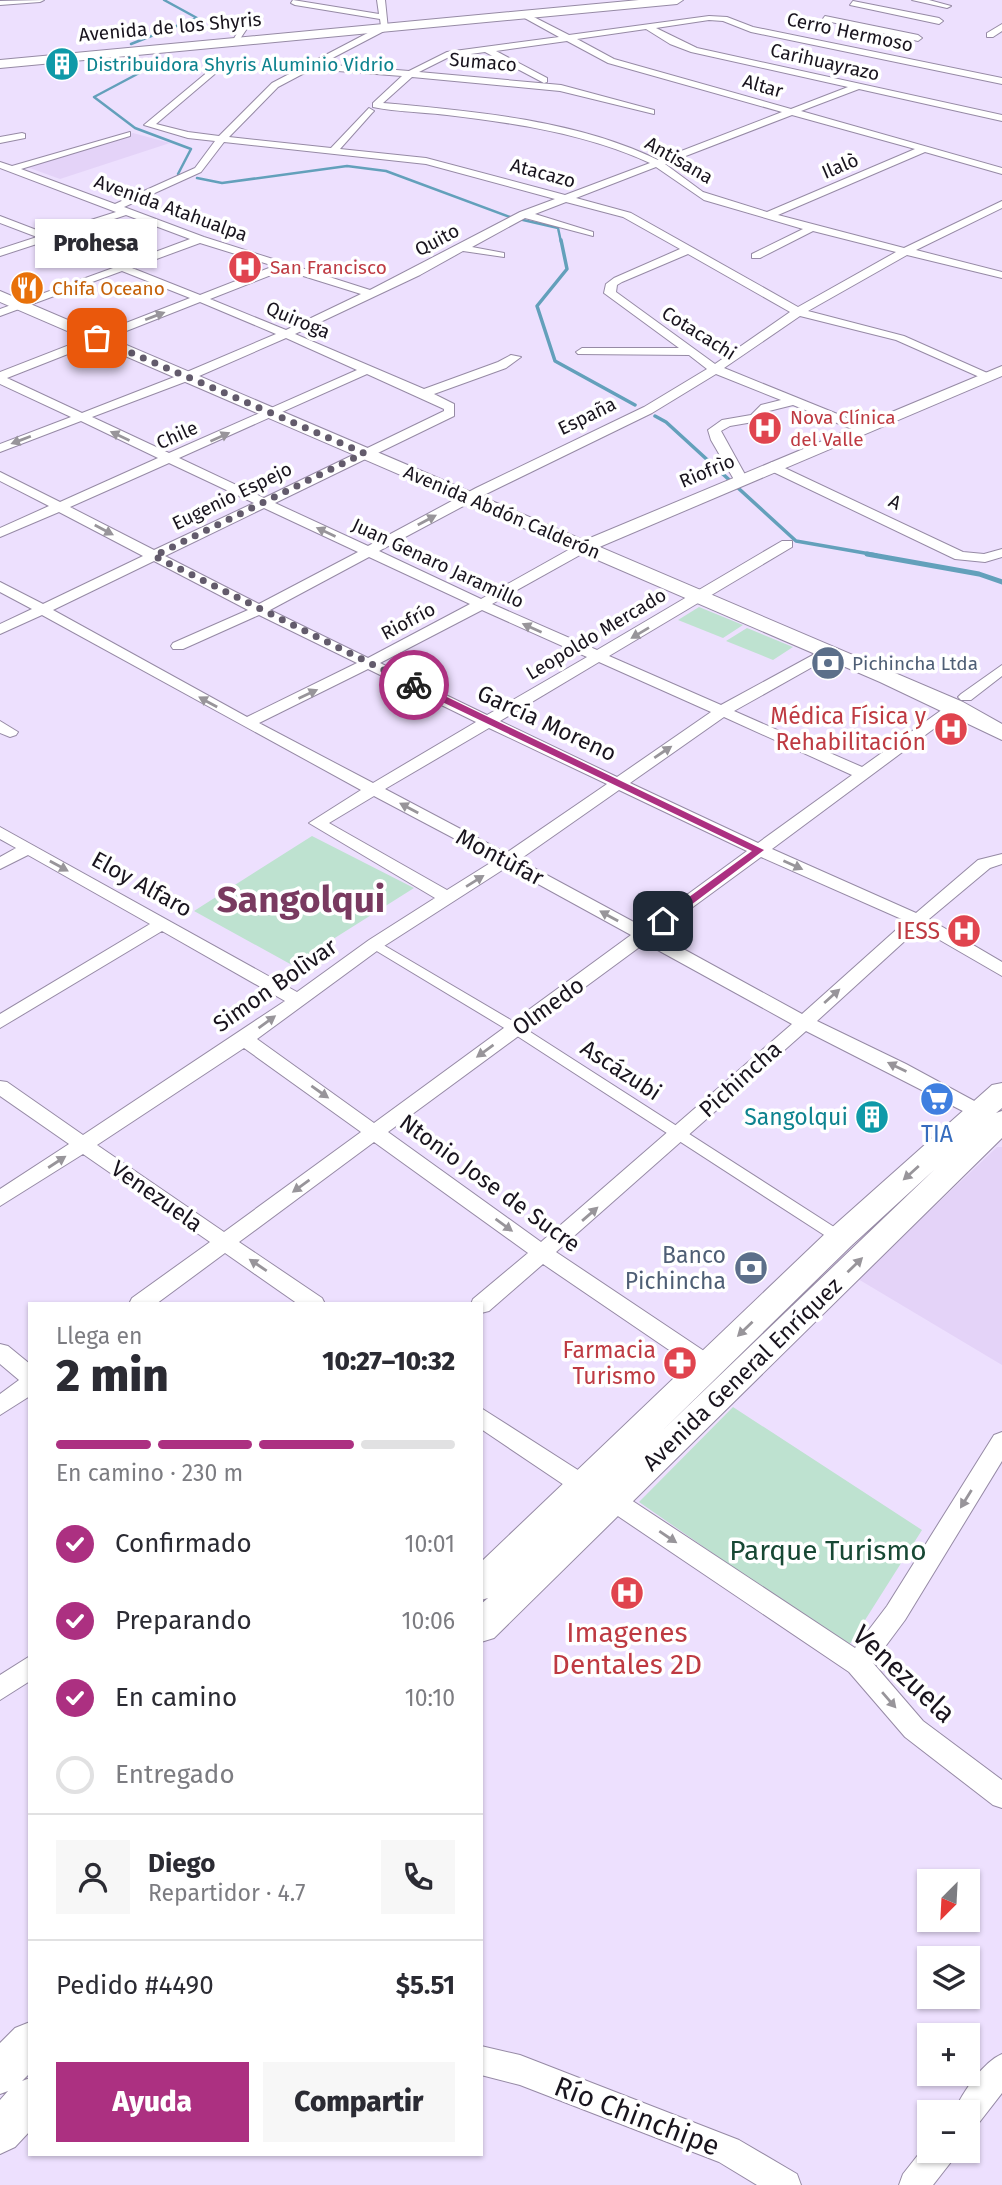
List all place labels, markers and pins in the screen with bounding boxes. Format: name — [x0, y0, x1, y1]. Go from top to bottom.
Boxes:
building icon: Distribuidora Shyris Aluminio Vidrio — [43, 45, 81, 83]
place label: Distribuidora Shyris Aluminio Vidrio — [86, 53, 394, 76]
callout: Prohesa — [36, 219, 158, 268]
hospital icon: San Francisco — [226, 248, 264, 286]
place label: San Francisco — [270, 256, 387, 279]
restaurant icon: Chifa Oceano — [8, 269, 46, 307]
place label: Chifa Oceano — [52, 277, 165, 300]
pin — [67, 308, 127, 368]
place label: Nova Clínica del Valle — [790, 406, 896, 451]
hospital icon: Nova Clínica del Valle — [746, 409, 784, 447]
bank icon: Pichincha Ltda — [809, 644, 847, 682]
place label: Pichincha Ltda — [852, 652, 978, 675]
place label: Médica Física y Rehabilitación — [770, 702, 927, 756]
hospital icon: Médica Física y Rehabilitación — [932, 710, 970, 748]
pin — [633, 891, 693, 951]
hospital icon: IESS — [945, 912, 983, 950]
place label: IESS — [896, 917, 940, 945]
supermarket icon: TIA — [918, 1080, 956, 1118]
building icon: Sangolqui — [853, 1098, 891, 1136]
place label: Sangolqui — [744, 1103, 848, 1131]
place label: TIA — [921, 1120, 954, 1148]
place label: Banco Pichincha — [625, 1241, 726, 1295]
bank icon: Banco Pichincha — [732, 1249, 770, 1287]
place label: Farmacia Turismo — [562, 1336, 656, 1390]
pharmacy icon: Farmacia Turismo — [661, 1344, 699, 1382]
hospital icon: Imagenes Dentales 2D — [608, 1574, 646, 1612]
place label: Imagenes Dentales 2D — [552, 1616, 702, 1681]

